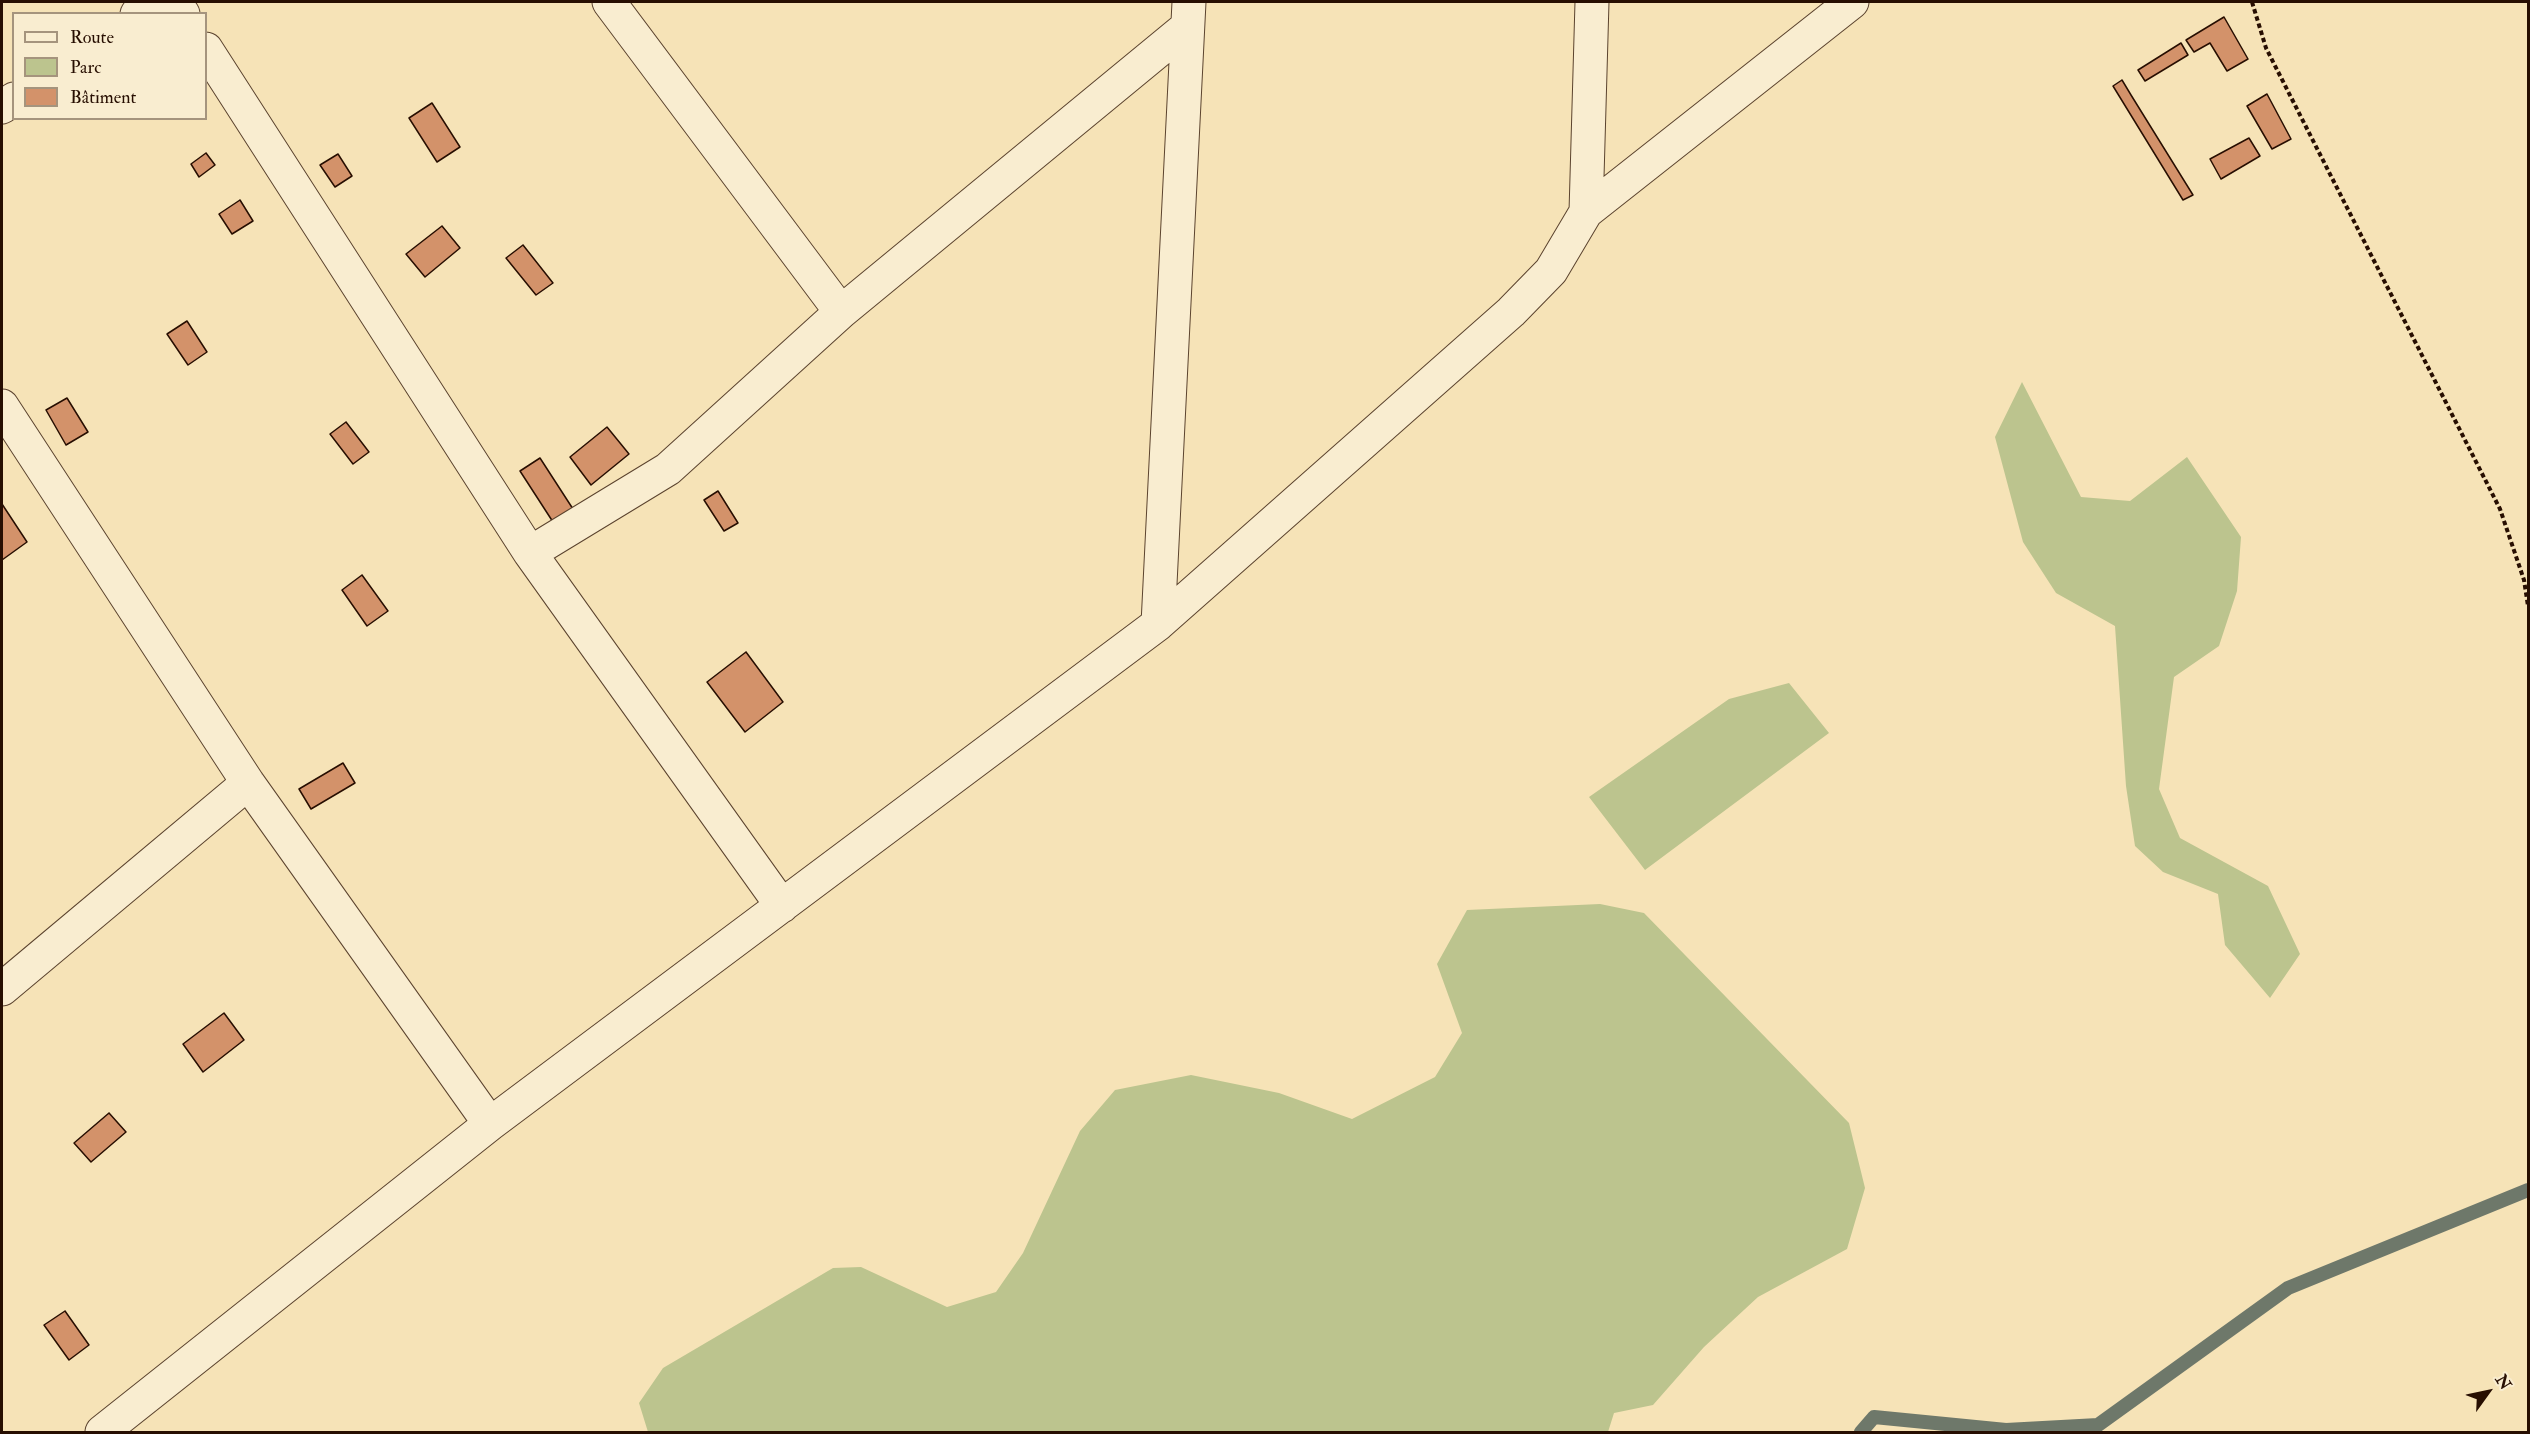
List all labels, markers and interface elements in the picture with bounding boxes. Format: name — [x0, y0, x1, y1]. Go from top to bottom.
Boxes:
legend — [12, 12, 207, 120]
text: Route — [70, 26, 114, 49]
text: Parc — [70, 56, 101, 79]
text: Bâtiment — [70, 86, 136, 109]
north arrow — [2458, 1362, 2518, 1422]
text: N — [2491, 1371, 2515, 1394]

